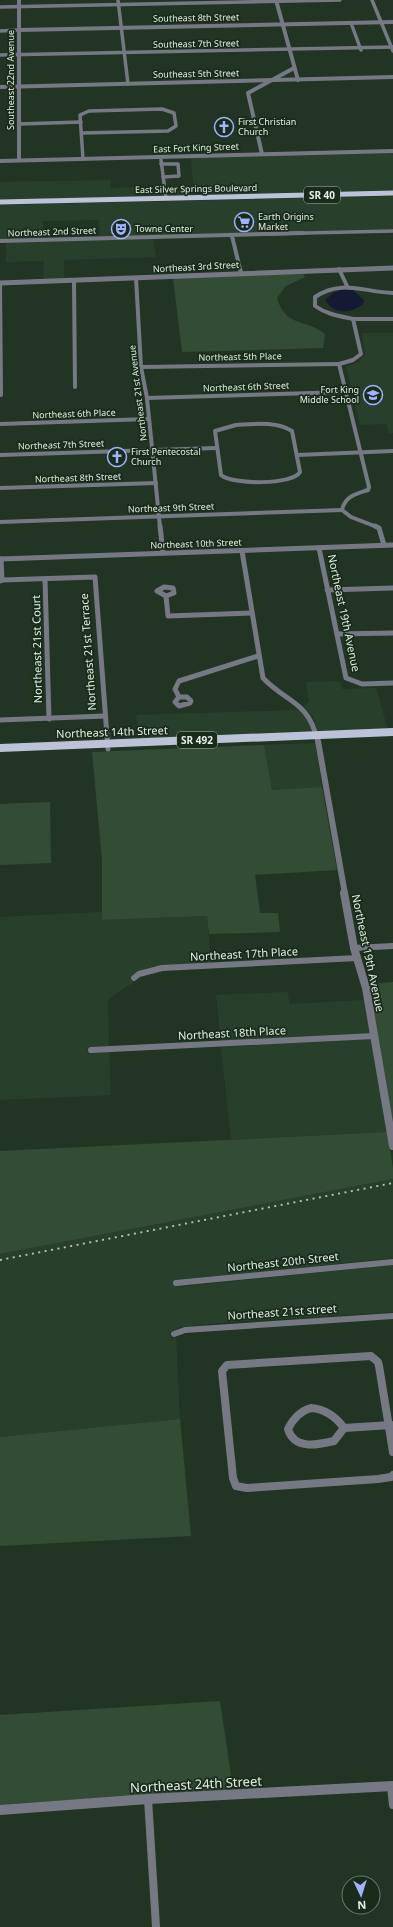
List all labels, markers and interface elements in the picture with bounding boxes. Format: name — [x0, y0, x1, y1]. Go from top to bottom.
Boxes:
street label: Southeast 8th Street — [153, 10, 240, 25]
street label: Southeast 22nd Avenue — [4, 30, 17, 130]
street label: Southeast 7th Street — [153, 36, 240, 51]
street label: Southeast 5th Street — [153, 66, 240, 81]
place label: First Christian Church — [238, 115, 296, 138]
church icon: First Christian Church — [213, 116, 235, 138]
street label: East Fort King Street — [153, 139, 240, 155]
street label: East Silver Springs Boulevard — [135, 181, 257, 196]
road number: SR 40 — [304, 187, 340, 203]
place label: Earth Origins Market — [258, 210, 314, 233]
supermarket icon: Earth Origins Market — [233, 211, 255, 233]
theatre icon: Towne Center — [110, 218, 132, 240]
place label: Towne Center — [135, 222, 193, 235]
street label: Northeast 2nd Street — [8, 223, 97, 240]
street label: Northeast 3rd Street — [152, 258, 240, 275]
street label: Northeast 21st Avenue — [125, 344, 150, 442]
street label: Northeast 5th Place — [198, 349, 282, 364]
street label: Northeast 6th Street — [203, 378, 290, 395]
place label: Fort King Middle School — [300, 383, 359, 406]
school or university icon: Fort King Middle School — [362, 384, 384, 406]
street label: Northeast 6th Place — [32, 406, 116, 421]
street label: Northeast 7th Street — [18, 436, 105, 453]
place label: First Pentecostal Church — [131, 445, 201, 468]
church icon: First Pentecostal Church — [106, 446, 128, 468]
street label: Northeast 8th Street — [35, 469, 122, 486]
street label: Northeast 9th Street — [128, 499, 215, 516]
street label: Northeast 10th Street — [150, 535, 243, 552]
street label: Northeast 19th Avenue — [325, 553, 364, 673]
street label: Northeast 21st Terrace — [76, 593, 99, 711]
street label: Northeast 21st Court — [28, 595, 45, 703]
street label: Northeast 14th Street — [56, 722, 168, 741]
road number: SR 492 — [177, 732, 217, 748]
street label: Northeast 19th Avenue — [349, 893, 388, 1013]
street label: Northeast 17th Place — [190, 943, 298, 964]
street label: Northeast 18th Place — [178, 1022, 286, 1043]
street label: Northeast 20th Street — [227, 1248, 339, 1275]
street label: Northeast 21st street — [227, 1300, 337, 1323]
street label: Northeast 24th Street — [130, 1772, 263, 1796]
north arrow — [341, 1875, 381, 1915]
text: N — [357, 1898, 367, 1913]

